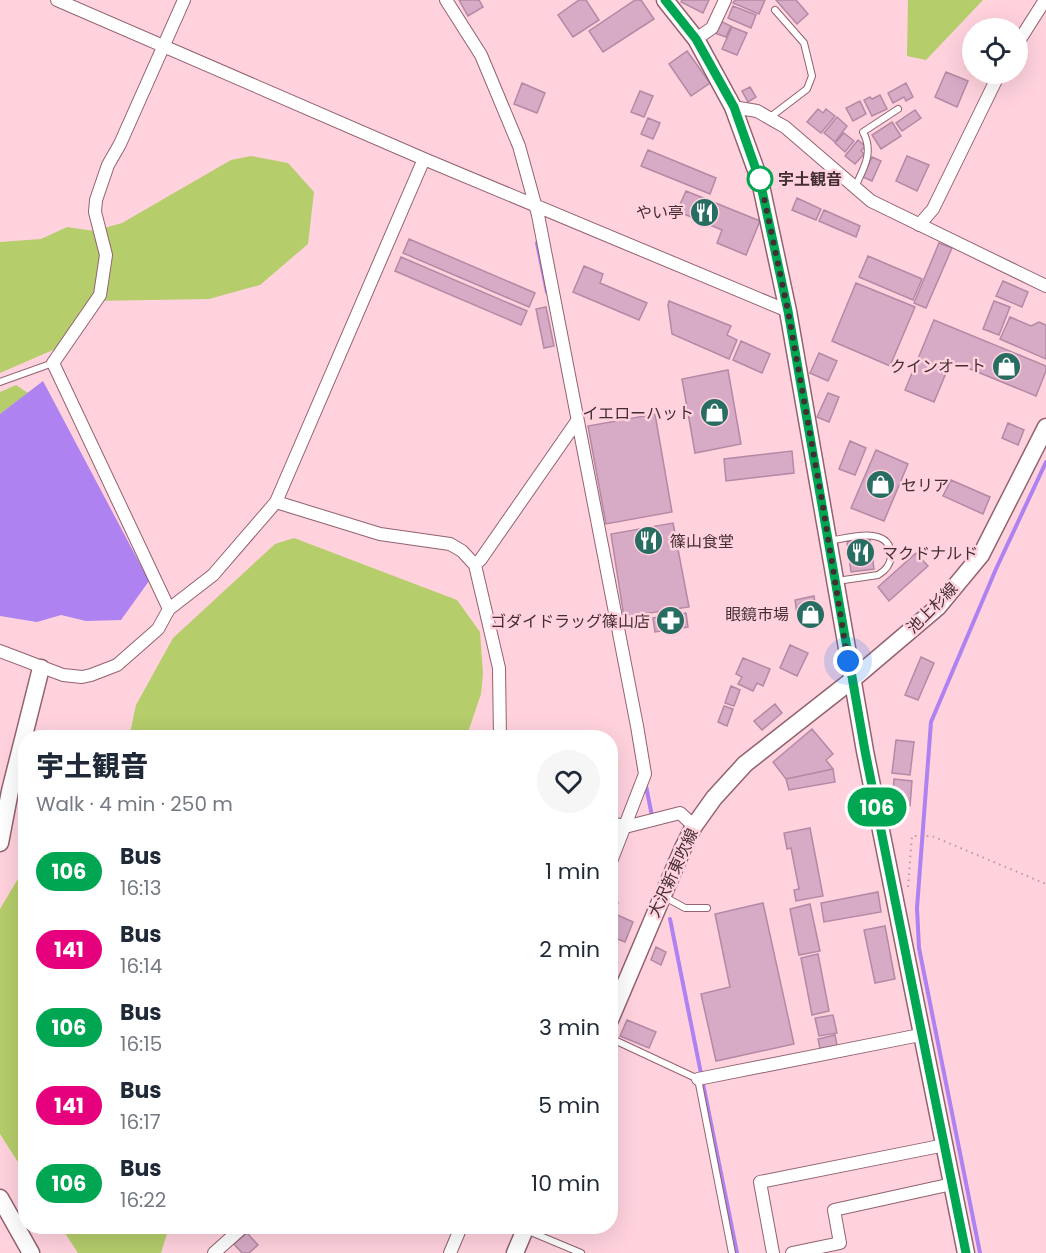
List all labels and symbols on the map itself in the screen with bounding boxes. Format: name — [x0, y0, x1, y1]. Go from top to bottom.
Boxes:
marker: 宇土観音 — [747, 166, 773, 192]
place label: 宇土観音 — [778, 168, 842, 191]
restaurant icon: やい亭 — [689, 196, 721, 228]
place label: やい亭 — [636, 201, 684, 224]
shop icon: クインオート — [991, 350, 1023, 382]
place label: クインオート — [890, 355, 986, 378]
shop icon: イエローハット — [699, 397, 731, 429]
place label: イエローハット — [582, 402, 694, 425]
shop icon: セリア — [864, 469, 896, 501]
place label: セリア — [901, 474, 949, 497]
restaurant icon: 篠山食堂 — [633, 525, 665, 557]
place label: 篠山食堂 — [670, 530, 734, 553]
restaurant icon: マクドナルド — [845, 537, 877, 569]
place label: マクドナルド — [882, 542, 978, 565]
street label: 池上杉線 — [901, 577, 963, 639]
shop icon: 眼鏡市場 — [794, 598, 826, 630]
place label: 眼鏡市場 — [725, 603, 789, 626]
pharmacy icon: ゴダイドラッグ篠山店 — [655, 605, 687, 637]
place label: ゴダイドラッグ篠山店 — [490, 610, 650, 633]
your location — [833, 646, 863, 676]
line badge: 106 — [842, 788, 912, 826]
street label: 大沢新東吹線 — [642, 825, 704, 921]

